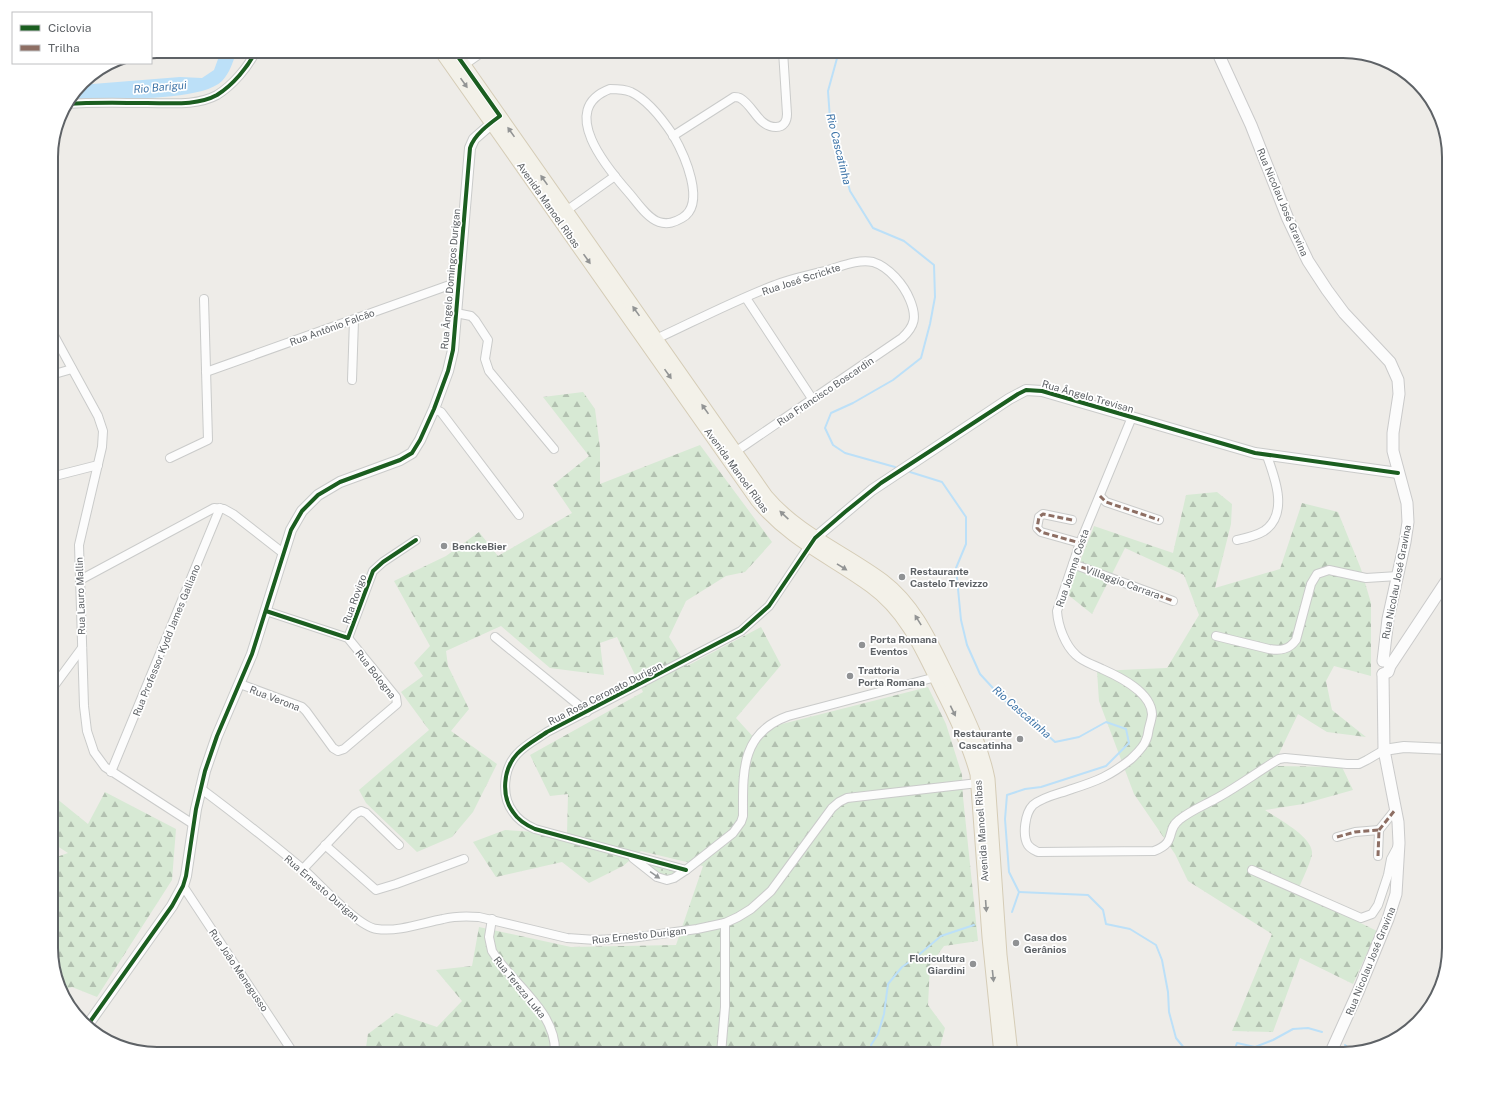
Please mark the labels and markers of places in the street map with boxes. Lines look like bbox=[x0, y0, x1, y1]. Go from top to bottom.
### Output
place label: BenckeBier bbox=[452, 540, 507, 552]
marker: BenckeBier bbox=[439, 541, 449, 551]
place label: Restaurante Castelo Trevizzo bbox=[910, 565, 988, 589]
marker: Restaurante Castelo Trevizzo bbox=[897, 572, 907, 582]
place label: Porta Romana Eventos bbox=[870, 633, 937, 657]
marker: Porta Romana Eventos bbox=[857, 640, 867, 650]
place label: Trattoria Porta Romana bbox=[858, 664, 925, 688]
marker: Trattoria Porta Romana bbox=[845, 671, 855, 681]
place label: Restaurante Cascatinha bbox=[953, 727, 1012, 751]
marker: Restaurante Cascatinha bbox=[1015, 734, 1025, 744]
place label: Casa dos Gerânios bbox=[1024, 931, 1067, 955]
marker: Casa dos Gerânios bbox=[1011, 938, 1021, 948]
place label: Floricultura Giardini bbox=[909, 952, 965, 976]
marker: Floricultura Giardini bbox=[968, 959, 978, 969]

